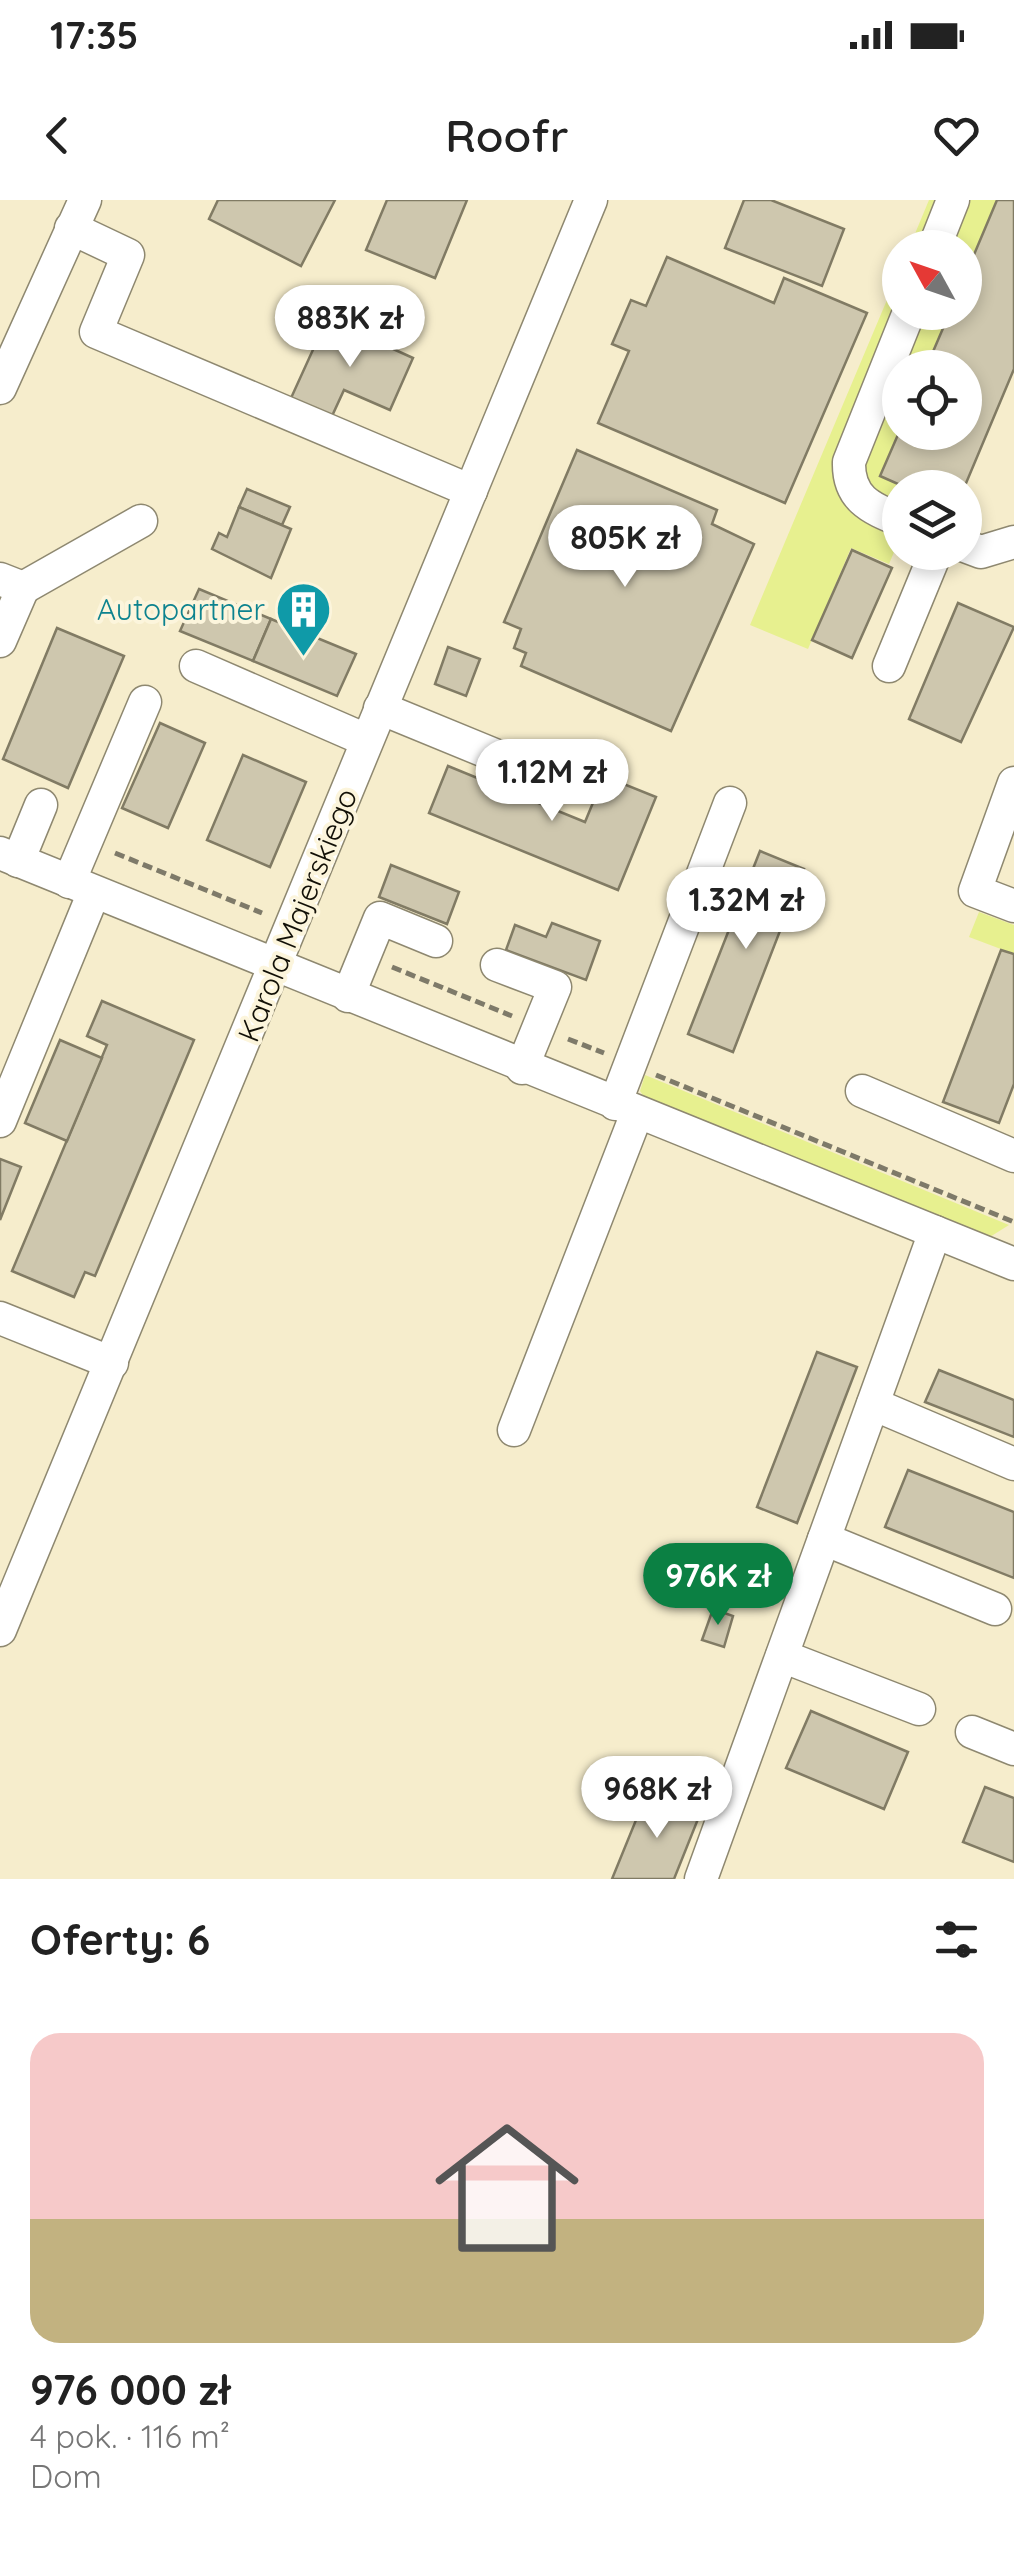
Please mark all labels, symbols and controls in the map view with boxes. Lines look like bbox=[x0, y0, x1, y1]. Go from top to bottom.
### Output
text: 17:35 bbox=[50, 11, 138, 59]
text: Roofr bbox=[445, 107, 569, 163]
icon: back bbox=[30, 108, 85, 163]
icon: heart bbox=[929, 108, 984, 163]
north arrow bbox=[882, 230, 982, 330]
map controls bbox=[882, 230, 982, 570]
pin: 883K zł bbox=[258, 285, 442, 370]
text: 883K zł bbox=[297, 297, 403, 337]
button: locate bbox=[882, 350, 982, 450]
button: layers bbox=[882, 470, 982, 570]
pin: 805K zł bbox=[533, 505, 717, 590]
text: 805K zł bbox=[570, 517, 680, 557]
building icon: Autopartner bbox=[274, 579, 334, 658]
place label: Autopartner bbox=[97, 590, 265, 628]
pin: 1.12M zł bbox=[449, 739, 655, 824]
text: 1.12M zł bbox=[498, 751, 606, 791]
street label: Karola Majerskiego bbox=[229, 783, 365, 1047]
pin: 1.32M zł bbox=[643, 867, 849, 952]
text: 1.32M zł bbox=[688, 879, 804, 919]
pin: 976K zł bbox=[626, 1543, 810, 1628]
text: 976K zł bbox=[665, 1555, 771, 1595]
pin: 968K zł bbox=[565, 1756, 749, 1841]
text: 968K zł bbox=[603, 1768, 711, 1808]
icon: filters bbox=[929, 1912, 984, 1967]
text: Oferty: 6 bbox=[30, 1913, 210, 1966]
icon: home bbox=[417, 2098, 597, 2278]
text: 976 000 zł bbox=[30, 2363, 230, 2416]
text: 4 pok. · 116 m² bbox=[30, 2416, 230, 2456]
text: Dom bbox=[30, 2456, 102, 2496]

